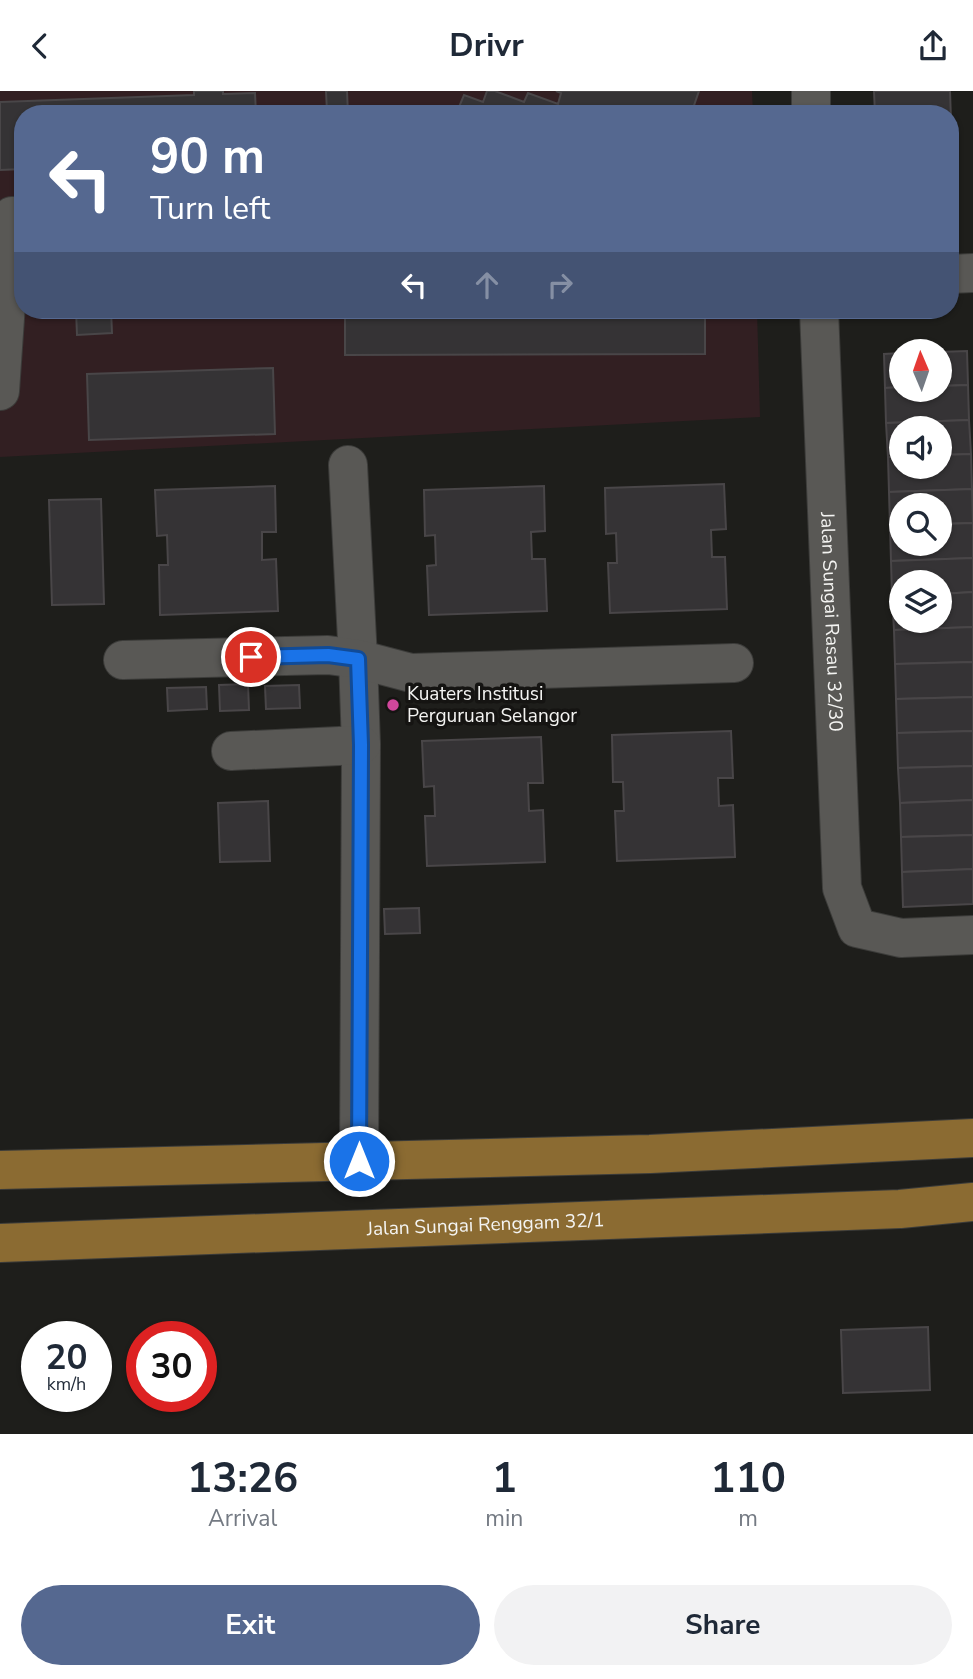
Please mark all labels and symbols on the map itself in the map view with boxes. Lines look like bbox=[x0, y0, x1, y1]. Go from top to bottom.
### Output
north arrow bbox=[889, 339, 952, 403]
street label: Jalan Sungai Rasau 32/30 bbox=[814, 510, 849, 732]
pin bbox=[221, 627, 281, 687]
place label: Kuaters Institusi Perguruan Selangor bbox=[407, 681, 577, 729]
marker: Kuaters Institusi Perguruan Selangor bbox=[385, 697, 401, 713]
position arrow bbox=[322, 1124, 396, 1198]
street label: Jalan Sungai Renggam 32/1 bbox=[365, 1207, 605, 1242]
speed limit sign: 30 bbox=[126, 1321, 217, 1412]

